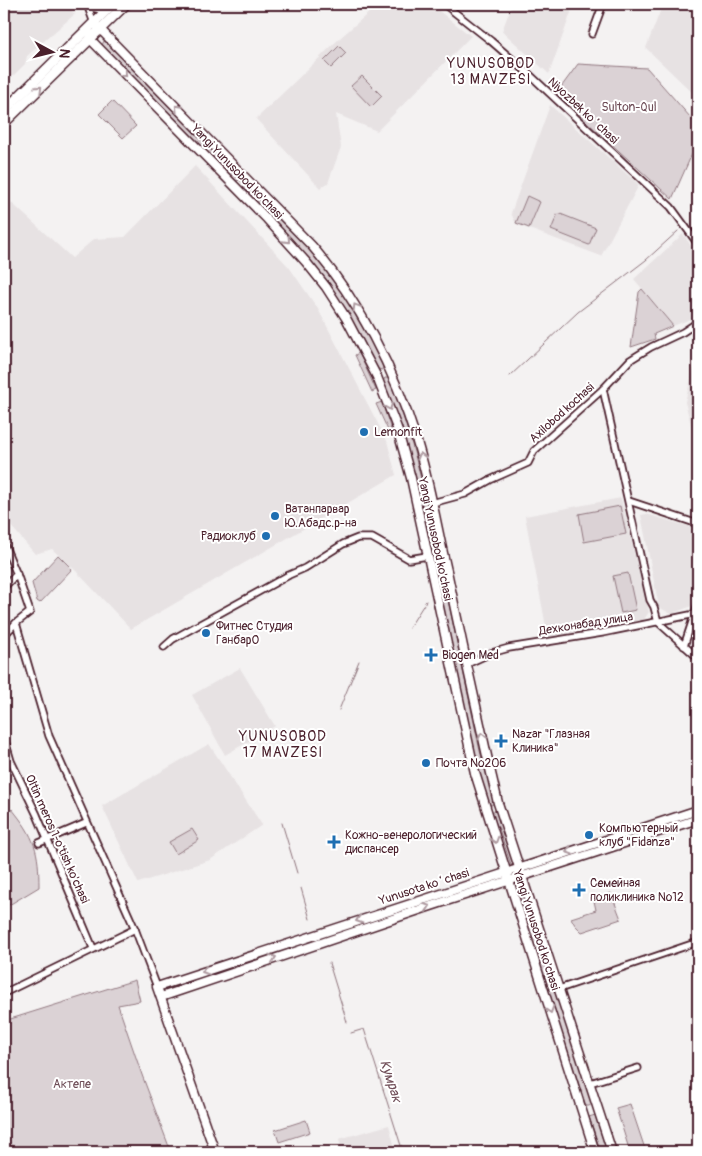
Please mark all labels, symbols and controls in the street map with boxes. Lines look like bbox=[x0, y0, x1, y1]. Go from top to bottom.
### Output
north arrow bbox=[28, 28, 78, 78]
text: N bbox=[55, 48, 73, 59]
district label: YUNUSOBOD 13 MAVZESI bbox=[446, 55, 535, 88]
one-way arrow bbox=[118, 68, 127, 77]
street label: Niyozbek koʻchasi bbox=[545, 75, 621, 147]
one-way arrow bbox=[33, 86, 42, 95]
park label: Sulton-Qul bbox=[601, 100, 657, 115]
one-way arrow bbox=[175, 105, 184, 114]
street label: Yangi Yunusobod ko'chasi bbox=[187, 121, 286, 223]
one-way arrow bbox=[281, 234, 290, 243]
one-way arrow bbox=[353, 304, 363, 313]
street label: Axilobod kochasi bbox=[526, 380, 598, 446]
one-way arrow bbox=[383, 402, 394, 411]
place label: Lemonfit bbox=[374, 425, 422, 440]
marker: Lemonfit bbox=[358, 426, 370, 438]
one-way arrow bbox=[416, 451, 427, 460]
street label: Yangi Yunusobod ko'chasi bbox=[414, 475, 455, 602]
place label: Ватанпарвар Ю.Абадс.р-на bbox=[285, 502, 357, 531]
marker: Ватанпарвар Ю.Абадс.р-на bbox=[269, 510, 281, 522]
place label: Радиоклуб bbox=[201, 529, 256, 544]
marker: Радиоклуб bbox=[260, 530, 272, 542]
street label: Дехконабад улица bbox=[537, 609, 635, 639]
place label: Фитнес Студия ГанбарО bbox=[216, 619, 293, 648]
marker: Фитнес Студия ГанбарО bbox=[200, 627, 212, 639]
marker: Biogen Med bbox=[424, 648, 438, 662]
place label: Biogen Med bbox=[442, 648, 499, 663]
place label: Nazar "Глазная Клиника" bbox=[512, 727, 590, 756]
district label: YUNUSOBOD 17 MAVZESI bbox=[238, 728, 327, 761]
one-way arrow bbox=[478, 732, 488, 741]
marker: Nazar "Глазная Клиника" bbox=[494, 734, 508, 748]
place label: Почта №206 bbox=[436, 756, 506, 771]
marker: Почта №206 bbox=[420, 757, 432, 769]
street label: Oltin meros 1-o'tish ko'chasi bbox=[22, 772, 92, 906]
place label: Компьютерный клуб "Fidanza" bbox=[599, 821, 679, 850]
place label: Кожно-венерологический диспансер bbox=[345, 828, 477, 857]
marker: Компьютерный клуб "Fidanza" bbox=[583, 829, 595, 841]
marker: Кожно-венерологический диспансер bbox=[327, 835, 341, 849]
one-way arrow bbox=[489, 836, 499, 844]
one-way arrow bbox=[565, 846, 573, 856]
street label: Yunusota koʻchasi bbox=[376, 865, 471, 909]
street label: Yangi Yunusobod ko'chasi bbox=[509, 867, 563, 992]
place label: Семейная поликлиника №12 bbox=[590, 876, 684, 905]
marker: Семейная поликлиника №12 bbox=[572, 883, 586, 897]
one-way arrow bbox=[423, 902, 431, 912]
one-way arrow bbox=[356, 914, 364, 924]
one-way arrow bbox=[268, 954, 277, 964]
one-way arrow bbox=[201, 966, 210, 976]
one-way arrow bbox=[544, 1006, 554, 1014]
water label: Кумрак bbox=[376, 1058, 406, 1106]
park label: Актепе bbox=[53, 1077, 91, 1092]

